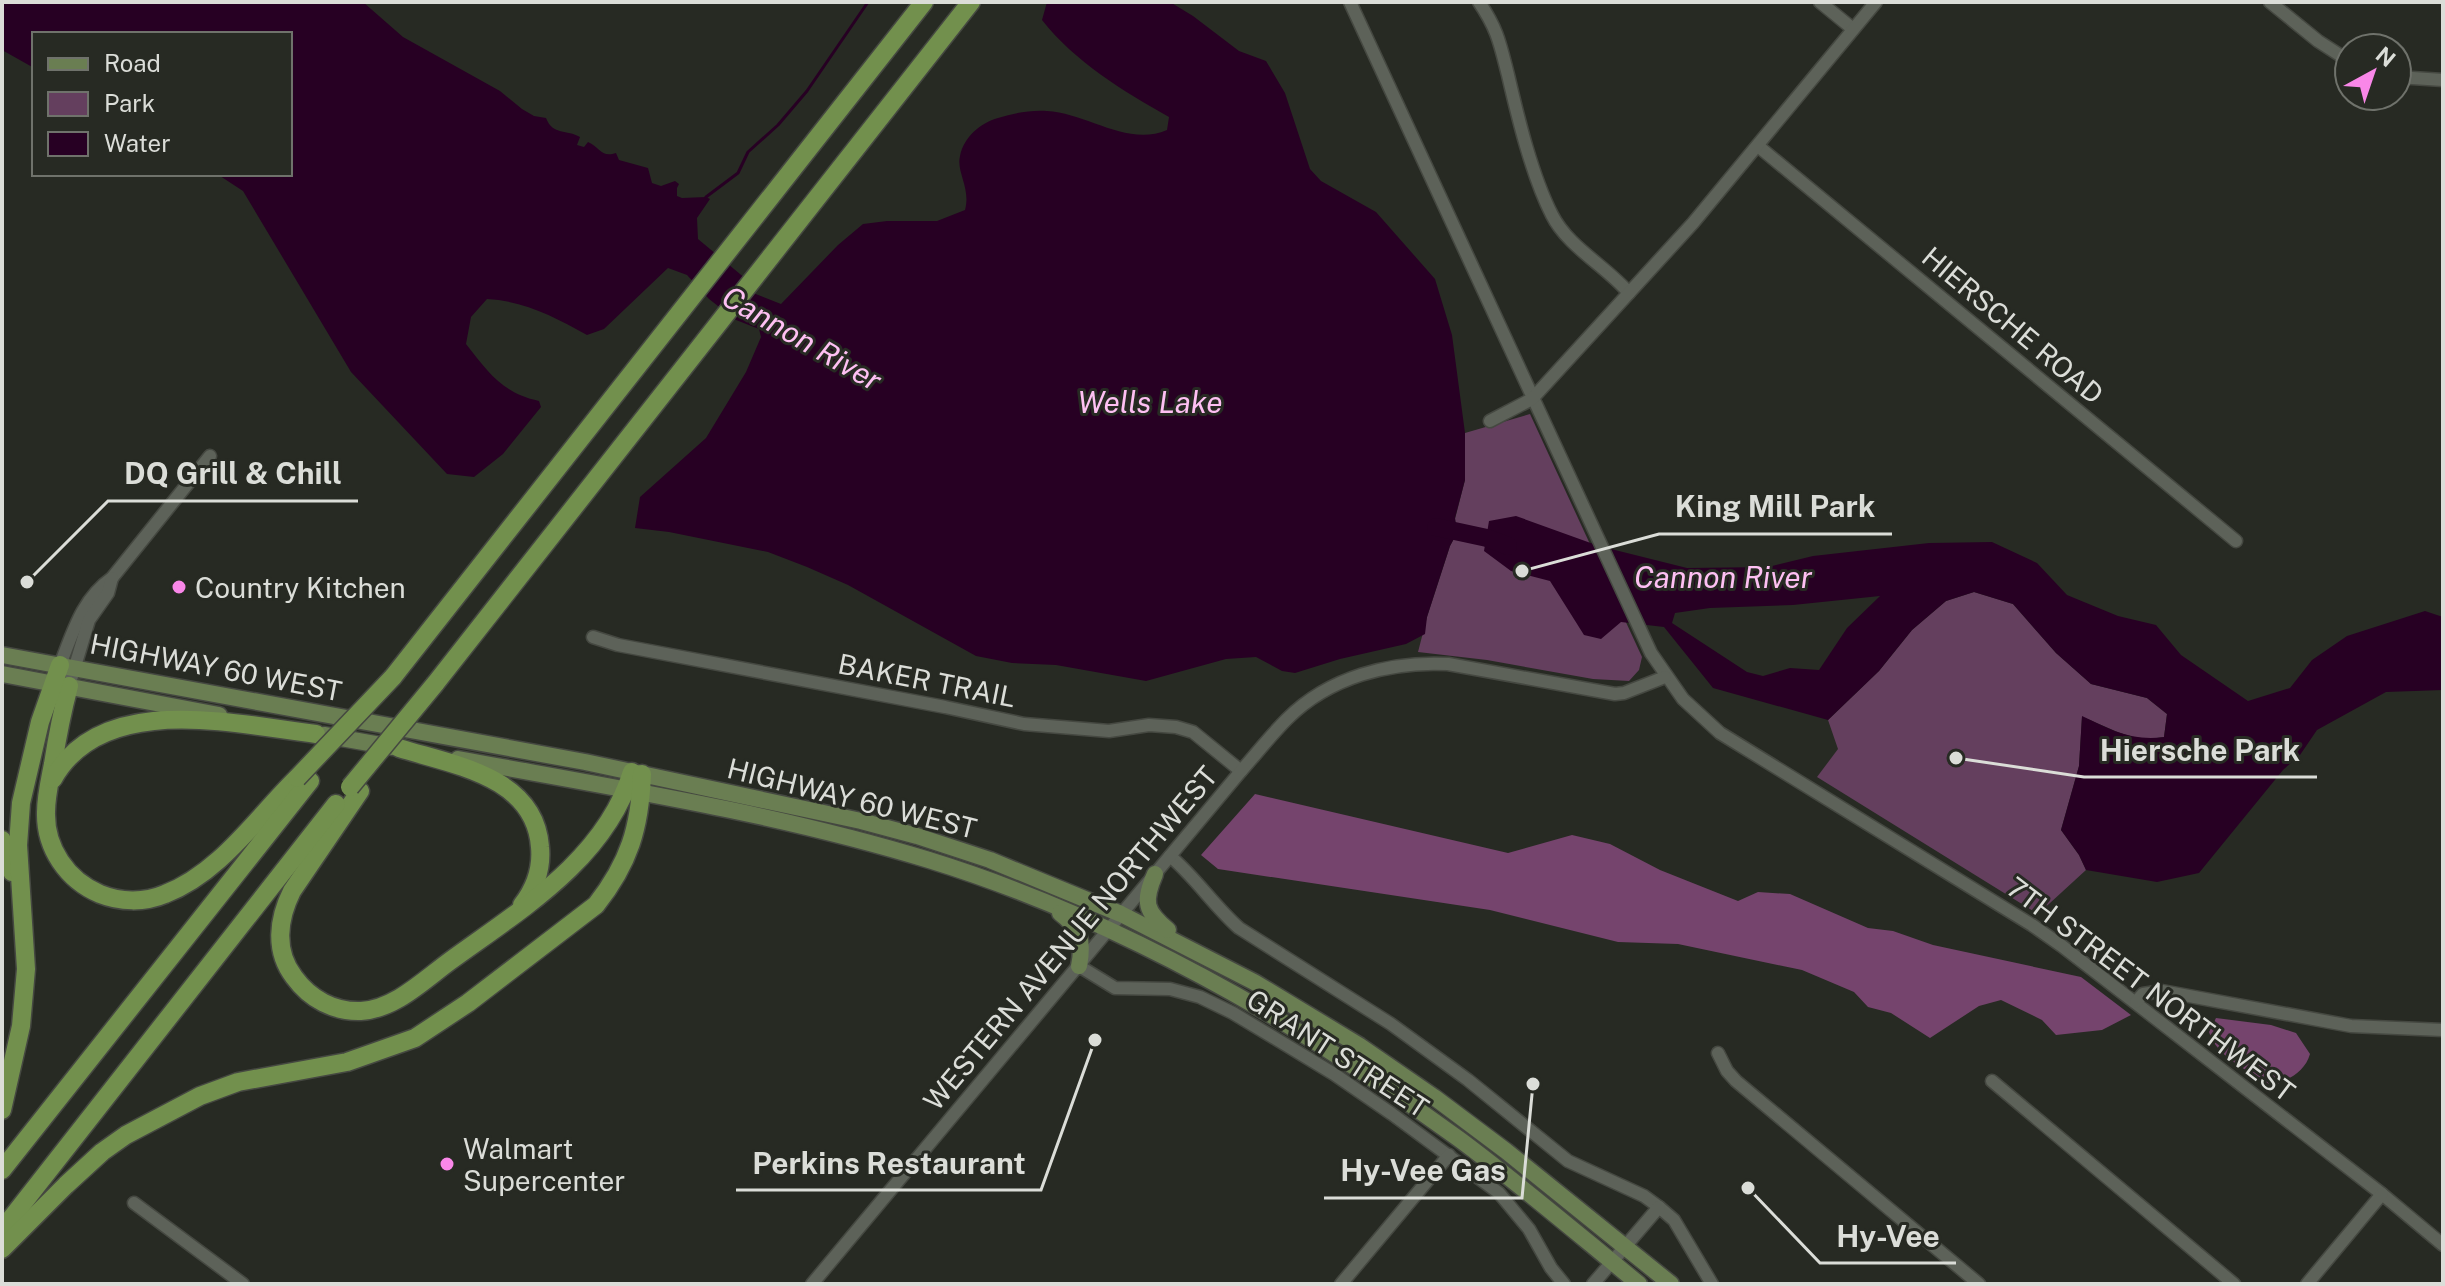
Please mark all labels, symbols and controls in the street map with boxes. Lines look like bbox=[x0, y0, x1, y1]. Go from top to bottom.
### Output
legend bbox=[32, 32, 292, 176]
north arrow bbox=[2333, 32, 2413, 112]
text: N bbox=[2371, 41, 2401, 72]
text: Road bbox=[104, 49, 161, 77]
text: Park bbox=[104, 89, 155, 117]
text: Water bbox=[104, 129, 171, 157]
street label: HIERSCHE ROAD bbox=[1916, 240, 2110, 410]
water label: Cannon River bbox=[716, 278, 889, 398]
water label: Wells Lake bbox=[1078, 384, 1222, 420]
callout: DQ Grill & Chill bbox=[108, 447, 358, 501]
text: DQ Grill & Chill bbox=[124, 455, 342, 491]
callout: King Mill Park bbox=[1659, 480, 1892, 534]
text: King Mill Park bbox=[1675, 488, 1875, 524]
water label: Cannon River bbox=[1634, 559, 1813, 595]
place label: Country Kitchen bbox=[195, 571, 406, 604]
marker: Country Kitchen bbox=[170, 578, 188, 596]
street label: HIGHWAY 60 WEST bbox=[87, 626, 345, 708]
street label: BAKER TRAIL bbox=[835, 647, 1019, 713]
callout: Hiersche Park bbox=[2084, 723, 2317, 777]
text: Hiersche Park bbox=[2100, 732, 2300, 768]
street label: HIGHWAY 60 WEST bbox=[724, 751, 980, 845]
street label: WESTERN AVENUE NORTHWEST bbox=[916, 759, 1224, 1117]
street label: 7TH STREET NORTHWEST bbox=[2001, 870, 2301, 1108]
street label: GRANT STREET bbox=[1241, 982, 1435, 1124]
place label: Walmart Supercenter bbox=[463, 1132, 625, 1197]
callout: Perkins Restaurant bbox=[736, 1136, 1041, 1190]
callout: Hy-Vee Gas bbox=[1324, 1144, 1522, 1198]
text: Perkins Restaurant bbox=[752, 1145, 1026, 1181]
text: Hy-Vee Gas bbox=[1340, 1152, 1506, 1188]
marker: Walmart Supercenter bbox=[438, 1155, 456, 1173]
callout: Hy-Vee bbox=[1820, 1209, 1956, 1263]
text: Hy-Vee bbox=[1836, 1218, 1940, 1254]

